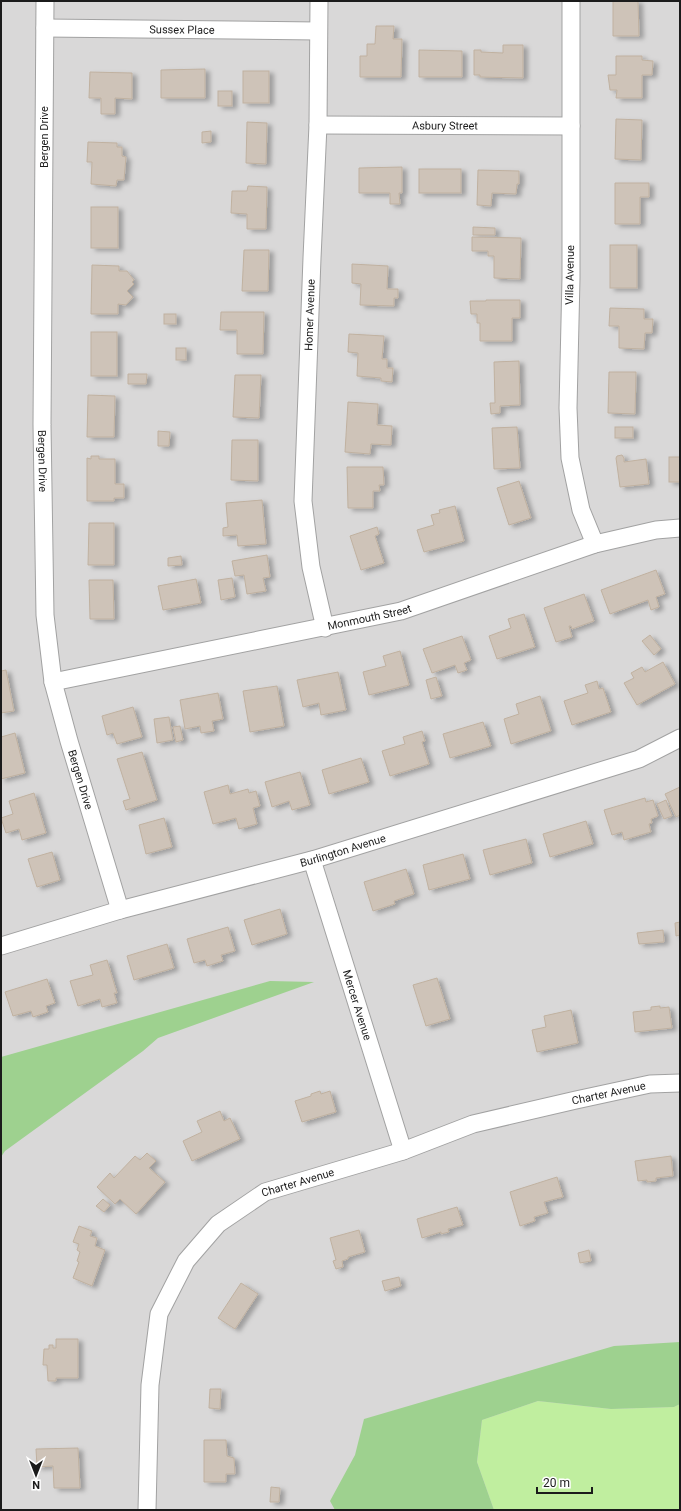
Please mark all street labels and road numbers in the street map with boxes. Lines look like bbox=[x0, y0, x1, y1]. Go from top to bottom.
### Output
street label: Sussex Place bbox=[149, 23, 215, 36]
street label: Bergen Drive bbox=[38, 106, 51, 168]
street label: Asbury Street bbox=[412, 119, 478, 132]
street label: Villa Avenue bbox=[563, 245, 577, 305]
street label: Homer Avenue bbox=[302, 279, 318, 351]
street label: Bergen Drive bbox=[36, 430, 50, 492]
street label: Monmouth Street bbox=[326, 601, 413, 632]
street label: Bergen Drive bbox=[65, 748, 96, 811]
street label: Burlington Avenue bbox=[299, 831, 387, 869]
street label: Mercer Avenue bbox=[340, 968, 375, 1042]
street label: Charter Avenue bbox=[570, 1079, 647, 1107]
street label: Charter Avenue bbox=[260, 1165, 336, 1199]

